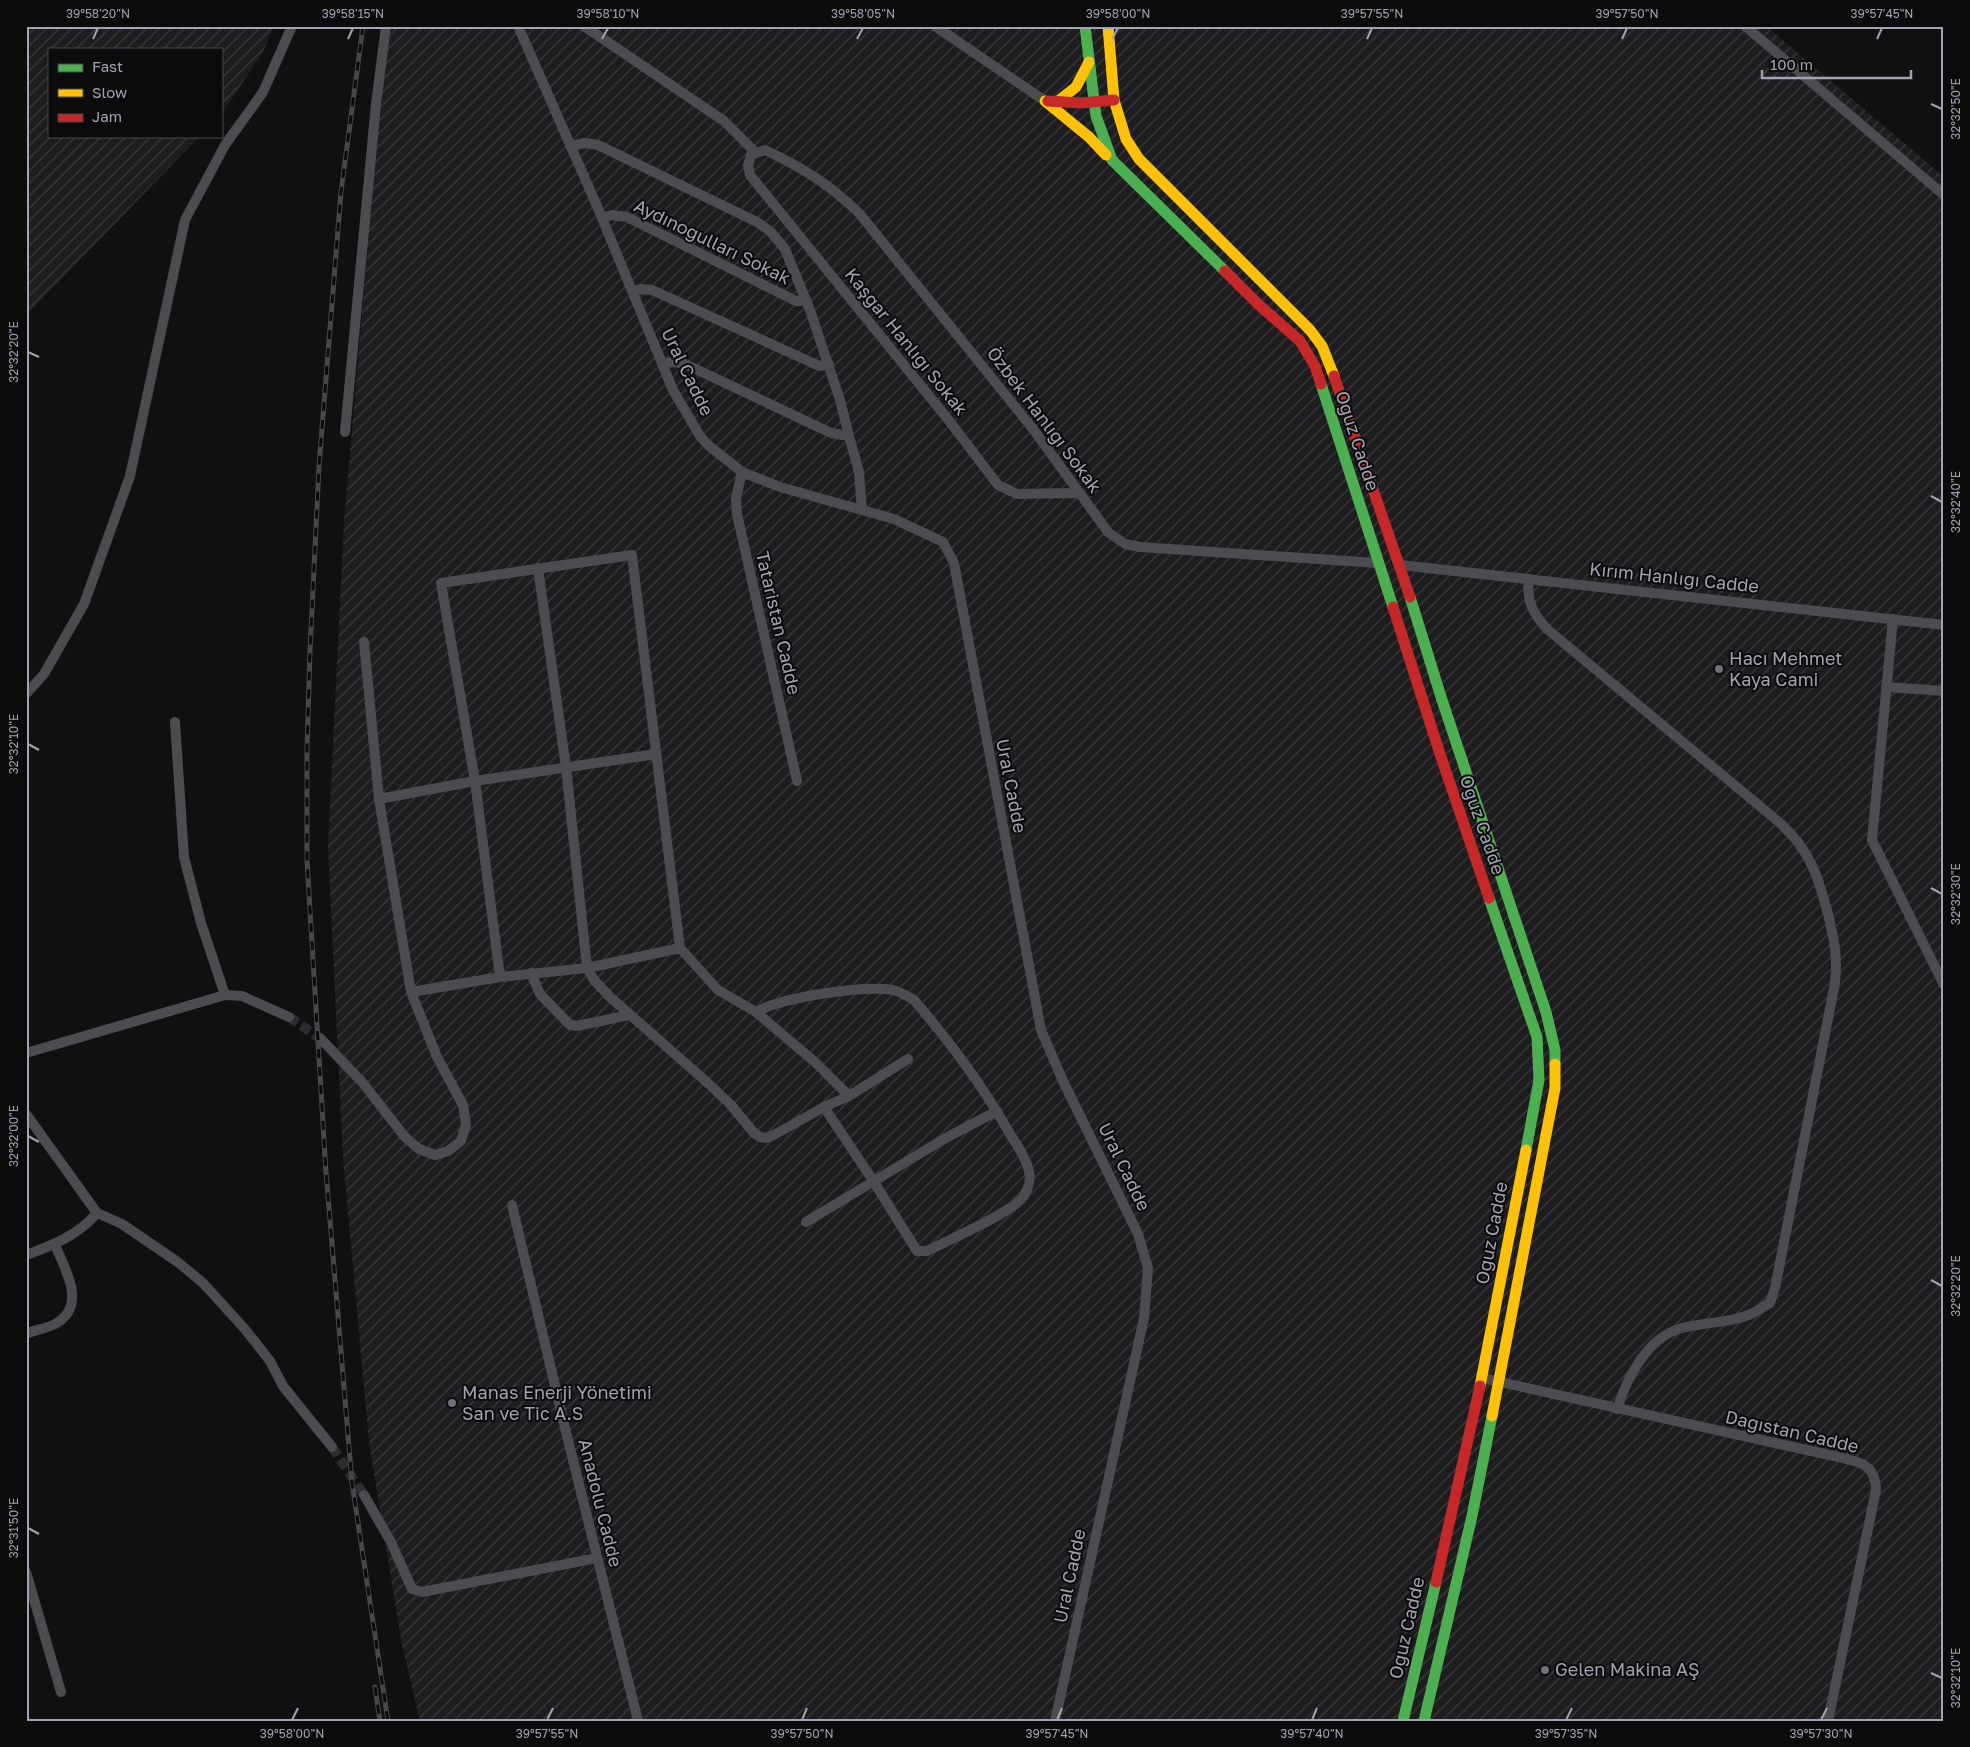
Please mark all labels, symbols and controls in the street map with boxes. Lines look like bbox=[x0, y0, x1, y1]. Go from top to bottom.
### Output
text: 39°58'20"N bbox=[66, 6, 130, 21]
text: 39°58'15"N bbox=[322, 6, 384, 21]
text: 39°58'10"N bbox=[577, 6, 639, 21]
text: 39°58'05"N bbox=[831, 6, 895, 21]
text: 39°58'00"N bbox=[1086, 6, 1150, 21]
text: 39°57'55"N bbox=[1341, 6, 1403, 21]
text: 39°57'50"N bbox=[1595, 6, 1659, 21]
text: 39°57'45"N bbox=[1850, 6, 1914, 21]
legend bbox=[48, 48, 222, 138]
scale bar bbox=[1762, 48, 1911, 80]
text: 100 m bbox=[1770, 55, 1813, 73]
text: Fast bbox=[92, 57, 123, 75]
text: 32°32'50"E bbox=[1948, 78, 1963, 140]
text: Slow bbox=[92, 83, 127, 101]
text: Jam bbox=[92, 107, 122, 125]
street label: Aydınoğulları Sokak bbox=[631, 194, 794, 288]
street label: Kaşgar Hanlığı Sokak bbox=[841, 263, 973, 420]
text: 32°32'20"E bbox=[6, 321, 21, 383]
street label: Ural Cadde bbox=[657, 324, 719, 419]
street label: Özbek Hanlığı Sokak bbox=[983, 342, 1107, 497]
street label: Oğuz Cadde bbox=[1331, 388, 1384, 494]
text: 32°32'40"E bbox=[1948, 471, 1963, 533]
street label: Tataristan Cadde bbox=[752, 549, 806, 696]
street label: Kırım Hanlığı Cadde bbox=[1588, 557, 1760, 597]
place label: Hacı Mehmet Kaya Cami bbox=[1729, 647, 1843, 690]
marker: Hacı Mehmet Kaya Cami bbox=[1713, 663, 1725, 675]
text: 32°32'10"E bbox=[6, 714, 21, 774]
street label: Ural Cadde bbox=[992, 737, 1032, 835]
street label: Oğuz Cadde bbox=[1456, 772, 1510, 877]
text: 32°32'30"E bbox=[1948, 863, 1963, 925]
text: 32°32'00"E bbox=[6, 1105, 21, 1167]
street label: Ural Cadde bbox=[1094, 1119, 1156, 1214]
street label: Oğuz Cadde bbox=[1470, 1180, 1512, 1286]
text: 32°32'20"E bbox=[1948, 1255, 1963, 1317]
place label: Manas Enerji Yönetimi San ve Tic A.S bbox=[462, 1381, 652, 1424]
marker: Manas Enerji Yönetimi San ve Tic A.S bbox=[446, 1397, 458, 1409]
street label: Dağıstan Cadde bbox=[1723, 1405, 1861, 1457]
street label: Anadolu Cadde bbox=[574, 1436, 628, 1569]
text: 32°31'50"E bbox=[6, 1498, 21, 1558]
street label: Ural Cadde bbox=[1048, 1527, 1090, 1625]
street label: Oğuz Cadde bbox=[1384, 1575, 1428, 1681]
text: 32°32'10"E bbox=[1948, 1648, 1963, 1708]
place label: Gelen Makina AŞ bbox=[1555, 1658, 1700, 1680]
marker: Gelen Makina AŞ bbox=[1539, 1664, 1551, 1676]
text: 39°58'00"N bbox=[260, 1726, 324, 1741]
text: 39°57'55"N bbox=[516, 1726, 578, 1741]
text: 39°57'50"N bbox=[770, 1726, 834, 1741]
text: 39°57'45"N bbox=[1025, 1726, 1089, 1741]
text: 39°57'40"N bbox=[1280, 1726, 1344, 1741]
text: 39°57'35"N bbox=[1535, 1726, 1597, 1741]
text: 39°57'30"N bbox=[1789, 1726, 1853, 1741]

